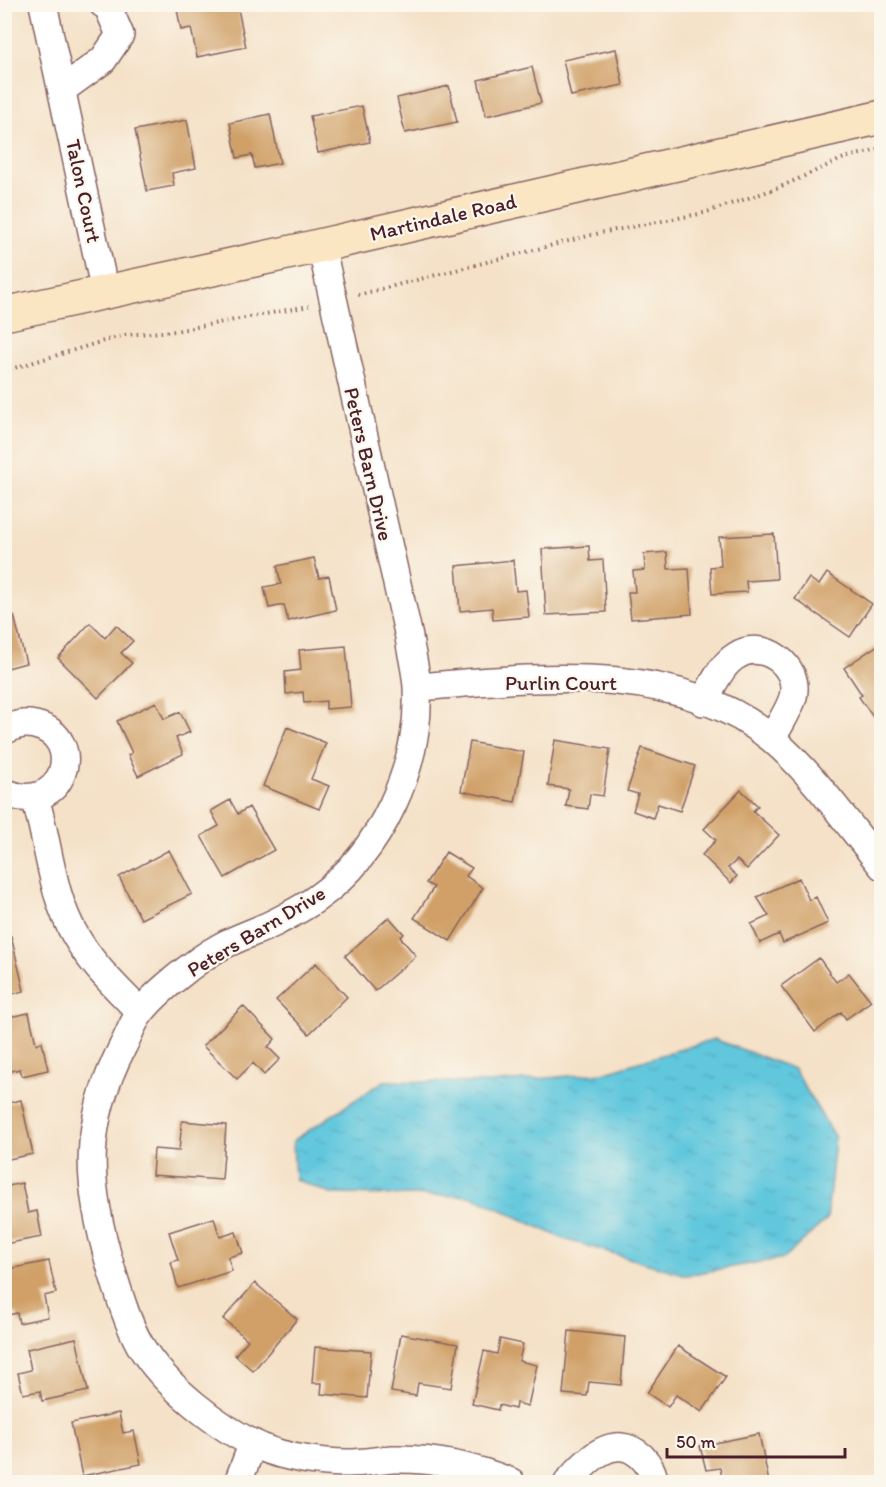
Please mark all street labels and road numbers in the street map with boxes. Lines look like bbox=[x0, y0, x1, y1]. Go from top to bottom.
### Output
street label: Talon Court bbox=[61, 137, 107, 245]
street label: Martindale Road bbox=[367, 188, 519, 246]
street label: Peters Barn Drive bbox=[339, 385, 399, 543]
street label: Purlin Court bbox=[505, 670, 617, 695]
street label: Peters Barn Drive bbox=[182, 880, 330, 982]

